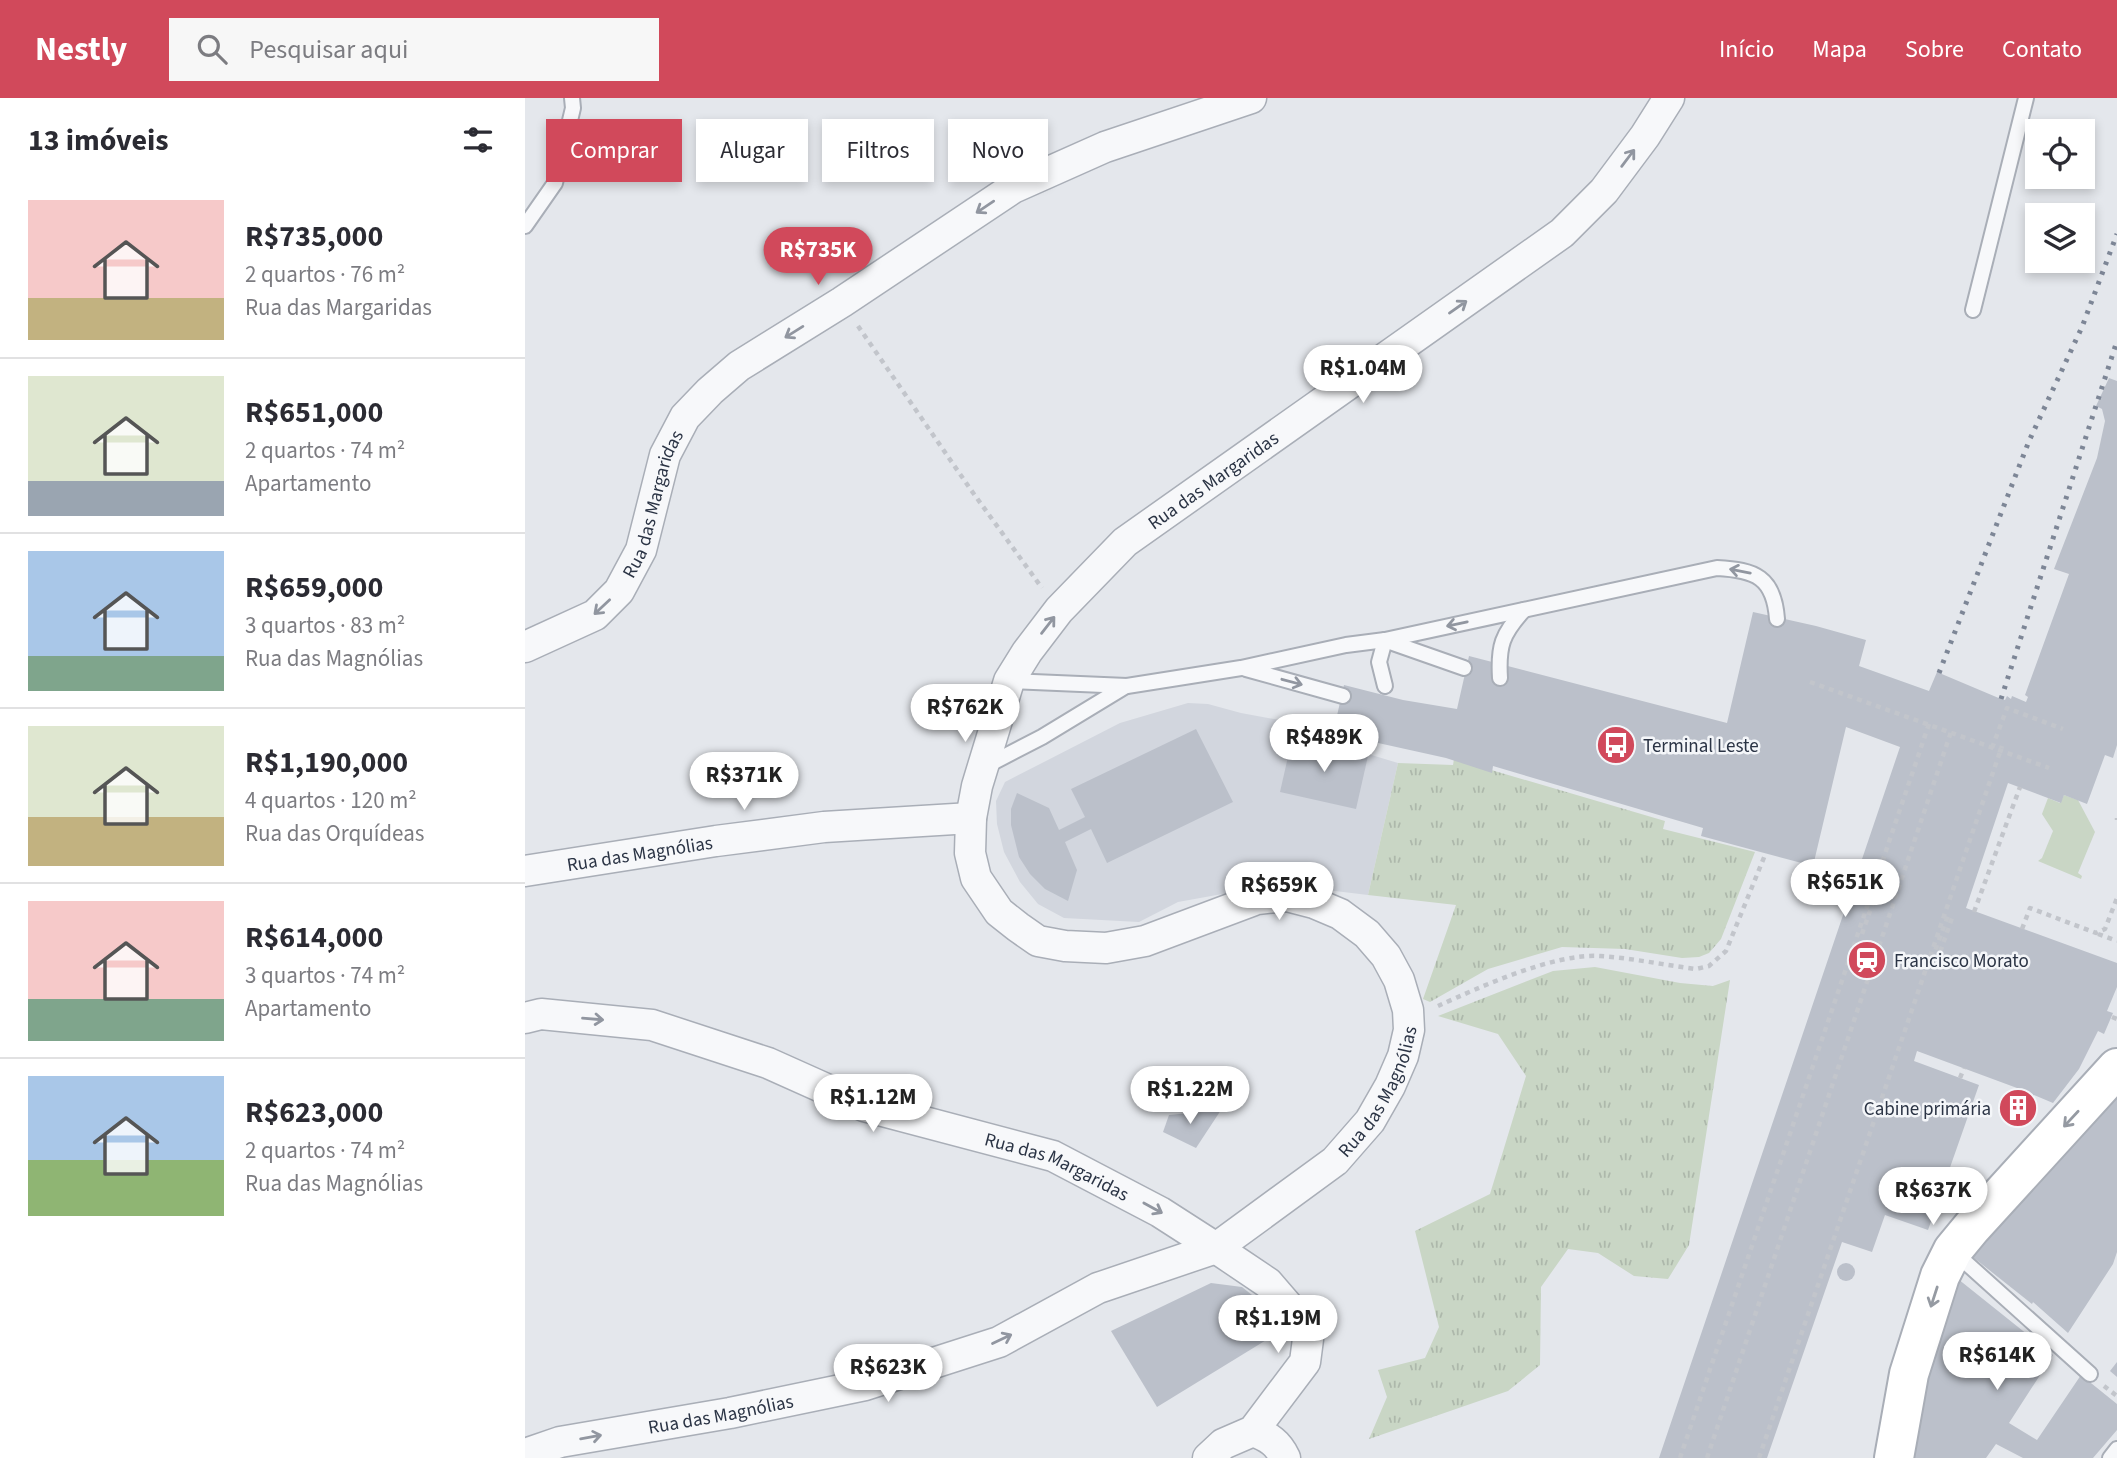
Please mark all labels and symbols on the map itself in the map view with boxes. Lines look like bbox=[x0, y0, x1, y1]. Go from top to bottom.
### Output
one-way arrow bbox=[1621, 149, 1636, 168]
one-way arrow bbox=[975, 200, 995, 214]
pin: R$735K bbox=[761, 228, 875, 287]
one-way arrow bbox=[1448, 299, 1467, 314]
one-way arrow bbox=[785, 325, 805, 339]
pin: R$1.04M bbox=[1298, 345, 1428, 405]
street label: Rua das Margaridas bbox=[1143, 425, 1285, 537]
street label: Rua das Margaridas bbox=[616, 426, 691, 583]
one-way arrow bbox=[1729, 564, 1752, 577]
one-way arrow bbox=[593, 599, 611, 615]
one-way arrow bbox=[1040, 616, 1055, 635]
one-way arrow bbox=[1446, 618, 1469, 632]
one-way arrow bbox=[1280, 676, 1303, 689]
pin: R$762K bbox=[908, 684, 1022, 744]
pin: R$489K bbox=[1267, 714, 1381, 774]
bus stop icon: Terminal Leste bbox=[1595, 724, 1637, 766]
place label: Terminal Leste bbox=[1643, 733, 1759, 760]
pin: R$371K bbox=[687, 752, 801, 812]
street label: Rua das Magnólias bbox=[565, 830, 715, 879]
pin: R$651K bbox=[1788, 860, 1902, 919]
pin: R$659K bbox=[1222, 862, 1336, 922]
station icon: Francisco Morato bbox=[1846, 939, 1888, 981]
place label: Francisco Morato bbox=[1894, 948, 2029, 975]
one-way arrow bbox=[581, 1013, 603, 1026]
street label: Rua das Magnólias bbox=[1332, 1023, 1425, 1164]
pin: R$1.22M bbox=[1125, 1066, 1255, 1126]
pin: R$1.12M bbox=[808, 1074, 938, 1134]
building icon: Cabine primária bbox=[1997, 1087, 2039, 1129]
place label: Cabine primária bbox=[1864, 1096, 1991, 1123]
one-way arrow bbox=[2063, 1110, 2079, 1128]
street label: Rua das Margaridas bbox=[981, 1126, 1133, 1208]
pin: R$637K bbox=[1876, 1168, 1990, 1227]
one-way arrow bbox=[1142, 1202, 1162, 1216]
one-way arrow bbox=[1926, 1286, 1939, 1308]
pin: R$1.19M bbox=[1213, 1296, 1343, 1355]
one-way arrow bbox=[991, 1332, 1012, 1345]
pin: R$614K bbox=[1940, 1332, 2054, 1392]
pin: R$623K bbox=[831, 1344, 945, 1404]
street label: Rua das Magnólias bbox=[646, 1388, 796, 1442]
one-way arrow bbox=[579, 1430, 602, 1443]

